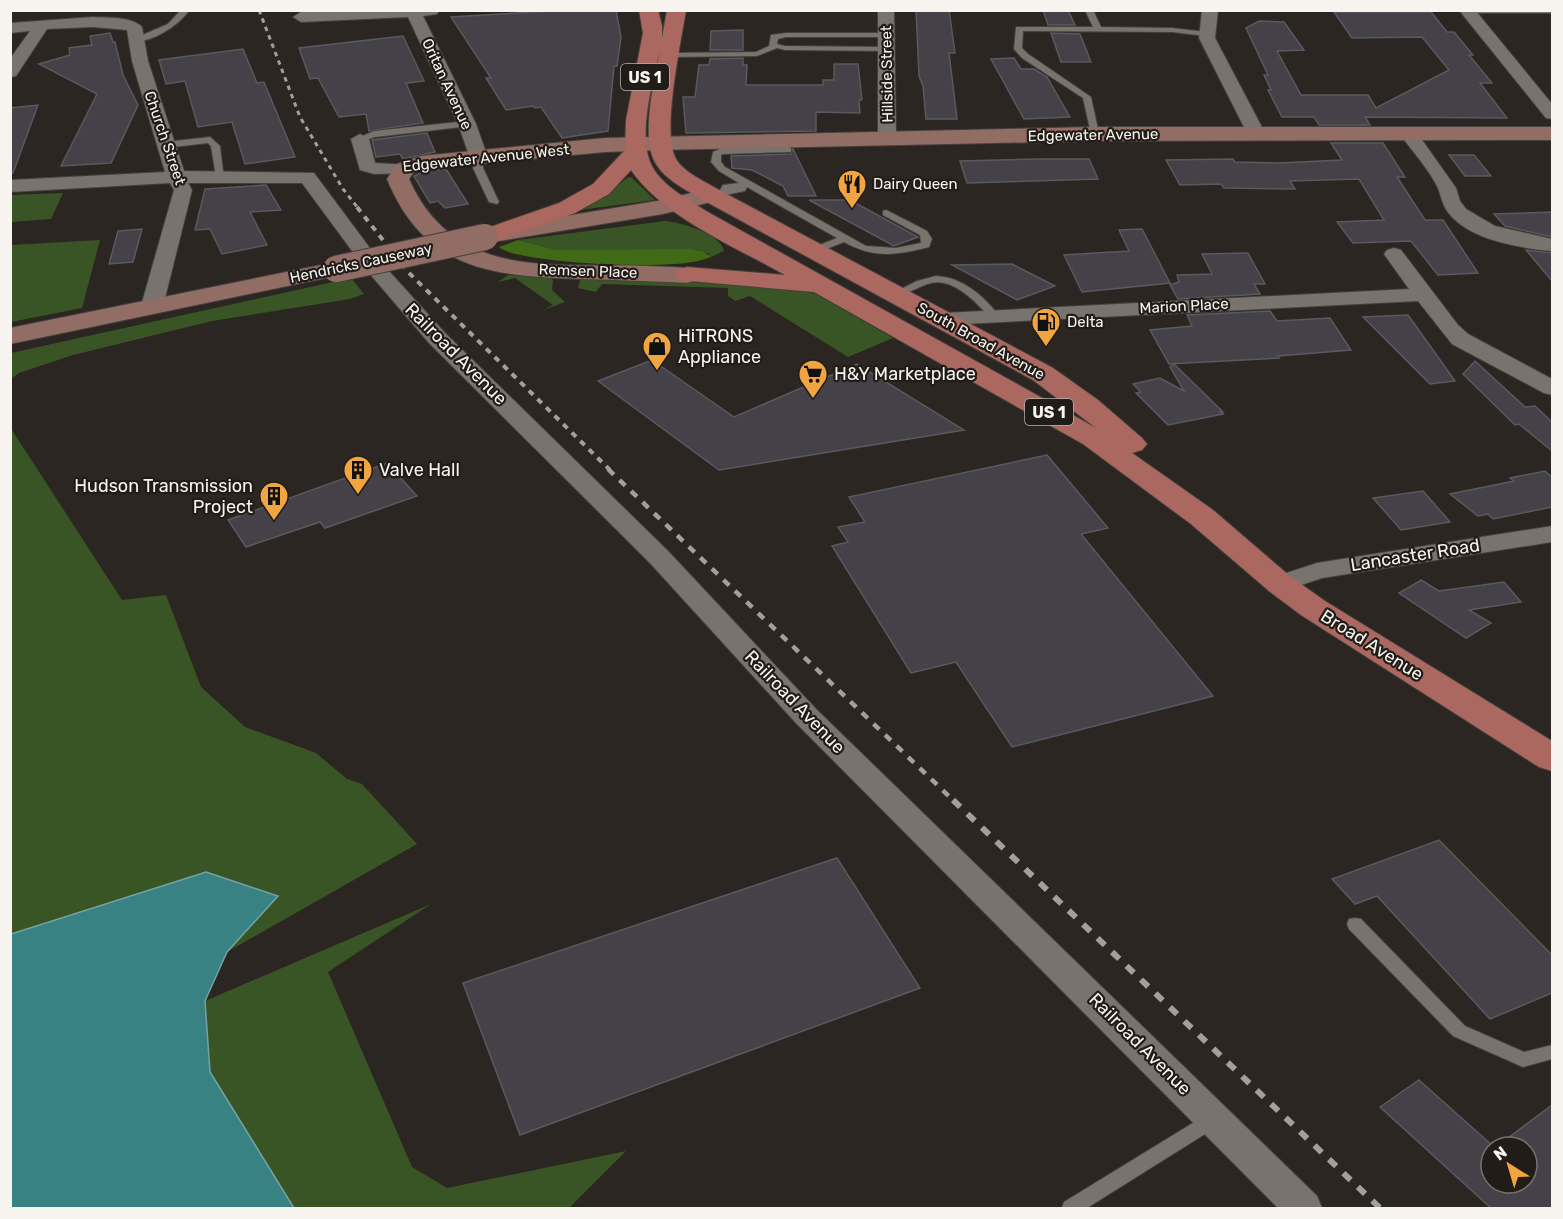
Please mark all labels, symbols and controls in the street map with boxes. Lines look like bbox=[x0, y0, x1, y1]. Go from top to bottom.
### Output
street label: Hillside Street bbox=[877, 25, 897, 123]
street label: Oritan Avenue bbox=[418, 36, 476, 132]
road number: US 1 bbox=[621, 64, 669, 90]
street label: Church Street bbox=[141, 89, 190, 187]
street label: Edgewater Avenue bbox=[1028, 125, 1158, 145]
street label: Edgewater Avenue West bbox=[402, 140, 570, 176]
restaurant icon: Dairy Queen bbox=[836, 168, 868, 210]
place label: Dairy Queen bbox=[873, 175, 958, 193]
street label: Hendricks Causeway bbox=[288, 239, 434, 287]
street label: Remsen Place bbox=[538, 260, 638, 282]
street label: Marion Place bbox=[1139, 295, 1229, 317]
street label: Railroad Avenue bbox=[400, 298, 512, 410]
street label: South Broad Avenue bbox=[914, 298, 1048, 384]
fuel station icon: Delta bbox=[1030, 306, 1062, 348]
place label: Delta bbox=[1067, 313, 1104, 331]
place label: HiTRONS Appliance bbox=[678, 325, 761, 368]
shop icon: HiTRONS Appliance bbox=[641, 330, 673, 372]
supermarket icon: H&Y Marketplace bbox=[797, 358, 829, 400]
place label: H&Y Marketplace bbox=[834, 363, 976, 385]
road number: US 1 bbox=[1025, 399, 1073, 425]
building icon: Valve Hall bbox=[342, 454, 374, 496]
place label: Valve Hall bbox=[379, 459, 460, 481]
place label: Hudson Transmission Project bbox=[74, 475, 253, 518]
building icon: Hudson Transmission Project bbox=[258, 480, 290, 522]
street label: Lancaster Road bbox=[1349, 534, 1481, 576]
street label: Broad Avenue bbox=[1317, 605, 1427, 685]
street label: Railroad Avenue bbox=[740, 646, 850, 758]
street label: Railroad Avenue bbox=[1084, 988, 1196, 1100]
north arrow bbox=[1479, 1135, 1539, 1195]
text: N bbox=[1490, 1142, 1511, 1164]

